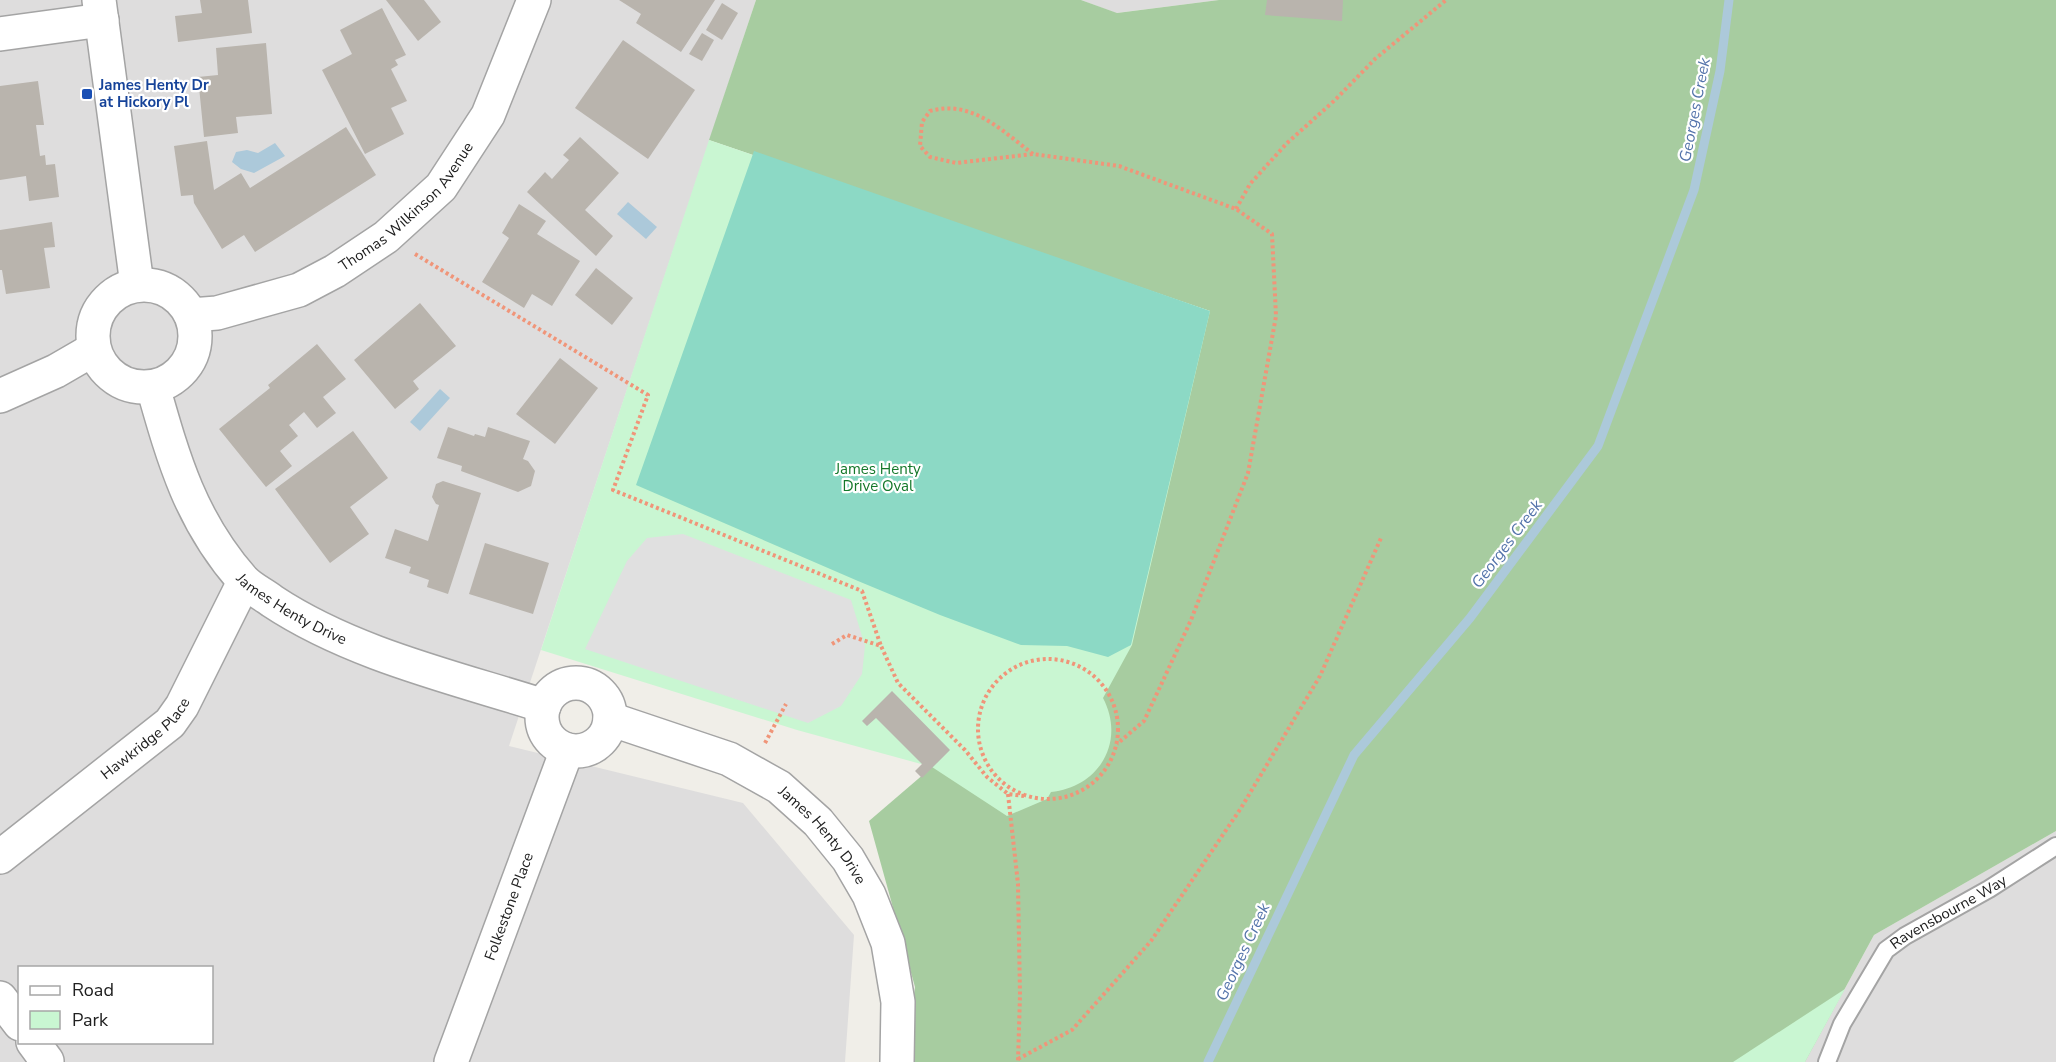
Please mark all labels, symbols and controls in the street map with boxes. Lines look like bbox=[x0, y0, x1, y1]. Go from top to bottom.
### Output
water label: Georges Creek bbox=[1674, 55, 1716, 164]
place label: James Henty Dr at Hickory Pl bbox=[98, 75, 209, 112]
marker: James Henty Dr at Hickory Pl bbox=[80, 87, 94, 101]
street label: Thomas Wilkinson Avenue bbox=[335, 138, 478, 276]
park label: James Henty Drive Oval bbox=[834, 459, 921, 496]
water label: Georges Creek bbox=[1466, 494, 1548, 593]
street label: James Henty Drive bbox=[231, 568, 350, 649]
street label: Hawkridge Place bbox=[97, 694, 194, 784]
street label: James Henty Drive bbox=[773, 781, 871, 888]
street label: Folkestone Place bbox=[480, 850, 538, 963]
street label: Ravensbourne Way bbox=[1886, 870, 2011, 954]
water label: Georges Creek bbox=[1211, 899, 1276, 1005]
legend bbox=[18, 966, 213, 1044]
text: Road bbox=[72, 978, 114, 1002]
text: Park bbox=[72, 1008, 109, 1032]

